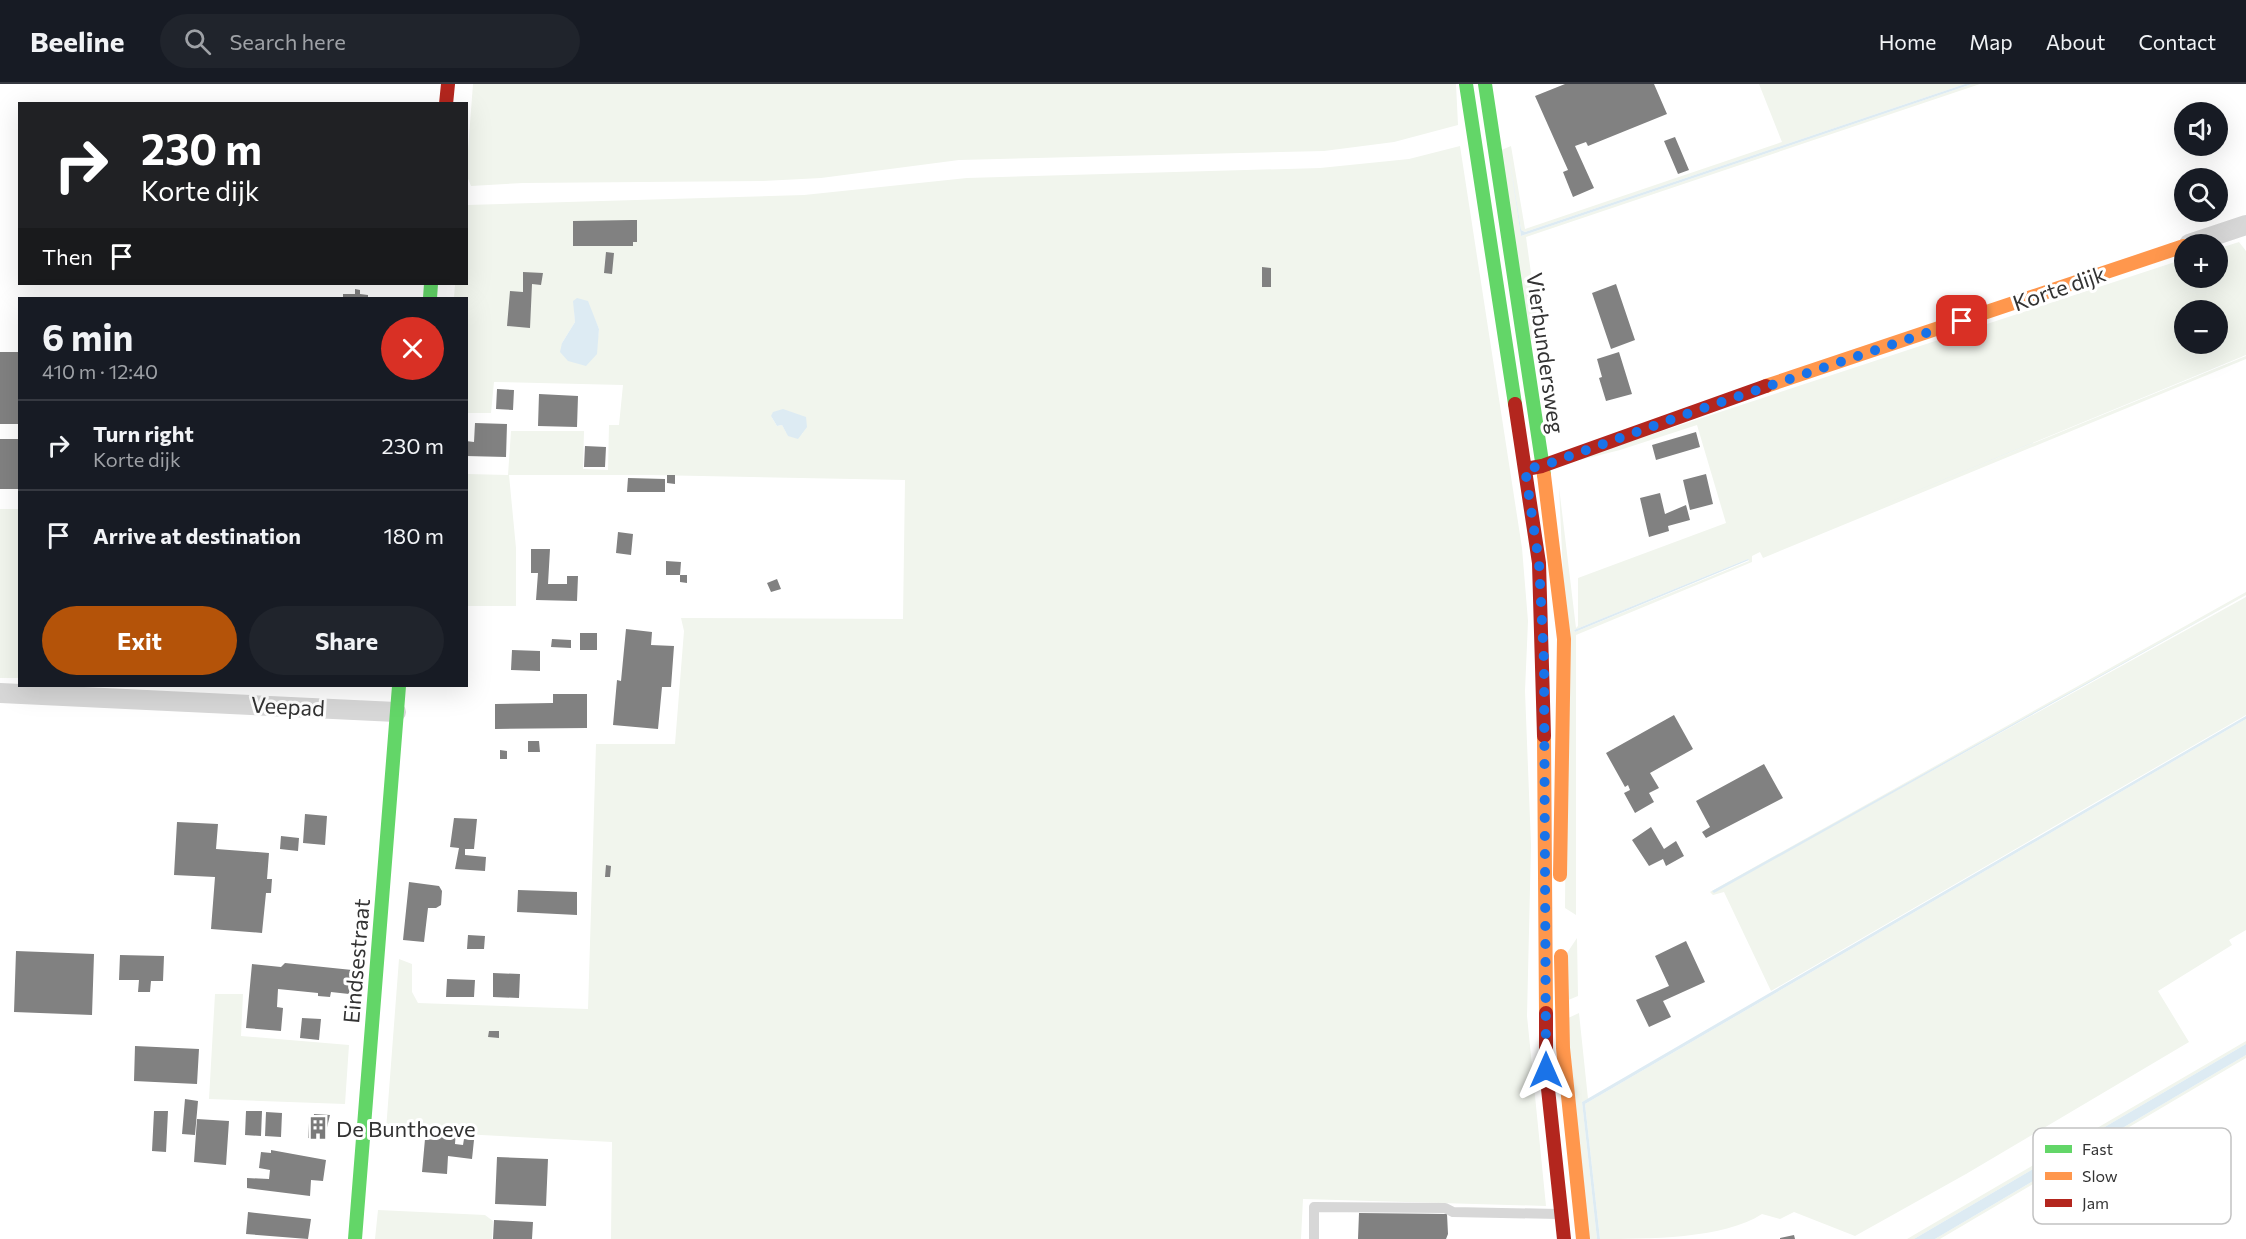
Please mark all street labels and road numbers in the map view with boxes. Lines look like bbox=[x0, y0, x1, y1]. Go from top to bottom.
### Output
street label: Korte dijk bbox=[2009, 260, 2109, 316]
street label: Vierbundersweg bbox=[1521, 271, 1571, 435]
street label: Veepad bbox=[250, 691, 326, 721]
street label: Eindsestraat bbox=[337, 897, 375, 1025]

